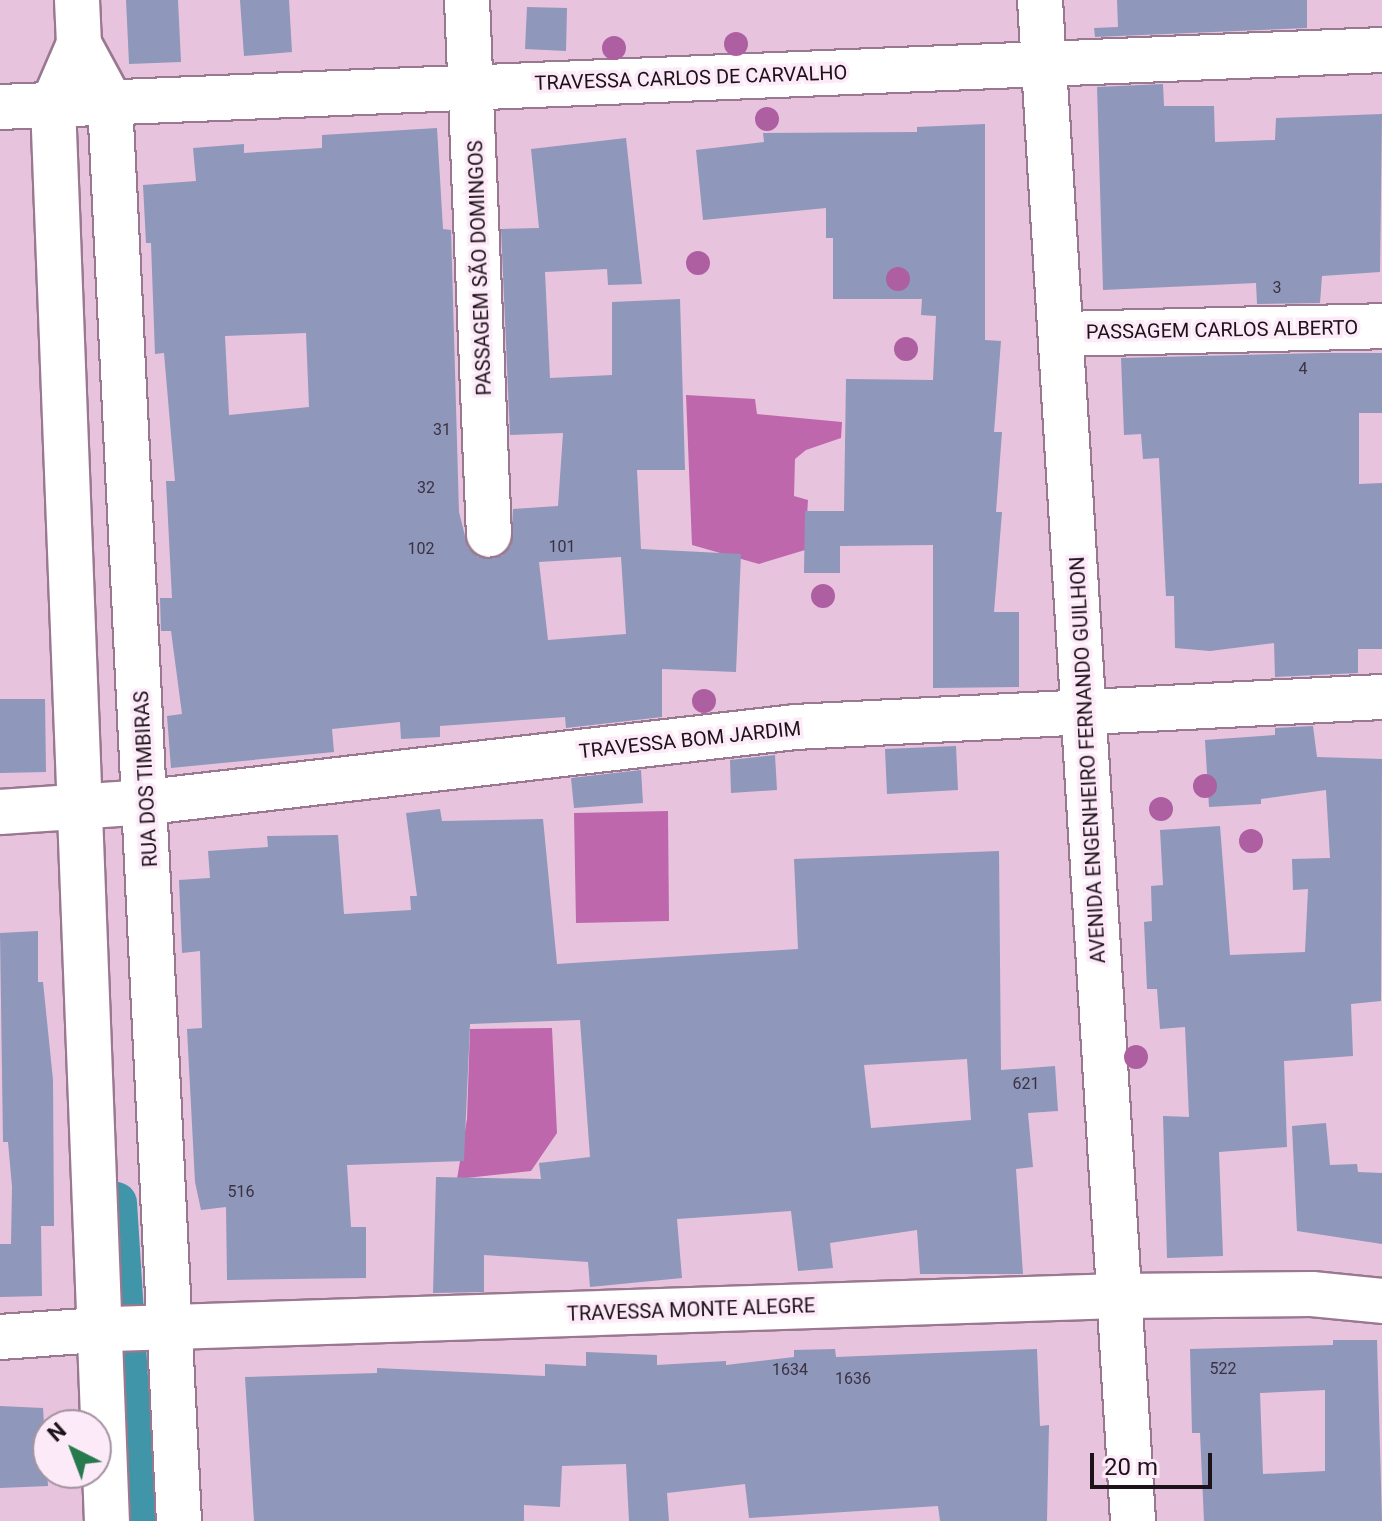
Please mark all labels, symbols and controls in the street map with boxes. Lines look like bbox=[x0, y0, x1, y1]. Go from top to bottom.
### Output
street label: TRAVESSA CARLOS DE CARVALHO bbox=[534, 61, 848, 95]
street label: PASSAGEM SÃO DOMINGOS bbox=[464, 140, 496, 396]
house number: 3 bbox=[1273, 278, 1281, 298]
street label: PASSAGEM CARLOS ALBERTO bbox=[1086, 316, 1358, 344]
house number: 4 bbox=[1299, 359, 1307, 379]
house number: 31 bbox=[433, 420, 451, 440]
house number: 32 bbox=[417, 478, 435, 498]
house number: 101 bbox=[549, 537, 575, 557]
house number: 102 bbox=[408, 539, 434, 559]
street label: AVENIDA ENGENHEIRO FERNANDO GUILHON bbox=[1065, 556, 1111, 964]
street label: RUA DOS TIMBIRAS bbox=[129, 690, 163, 868]
street label: TRAVESSA BOM JARDIM bbox=[578, 716, 802, 764]
house number: 621 bbox=[1013, 1074, 1039, 1094]
house number: 516 bbox=[228, 1182, 254, 1202]
street label: TRAVESSA MONTE ALEGRE bbox=[567, 1294, 815, 1326]
house number: 522 bbox=[1210, 1359, 1236, 1379]
house number: 1634 bbox=[772, 1360, 808, 1380]
house number: 1636 bbox=[835, 1369, 871, 1389]
north arrow bbox=[32, 1409, 112, 1489]
text: N bbox=[43, 1418, 71, 1447]
scale bar bbox=[1094, 1437, 1216, 1487]
text: 20 m bbox=[1104, 1453, 1158, 1481]

